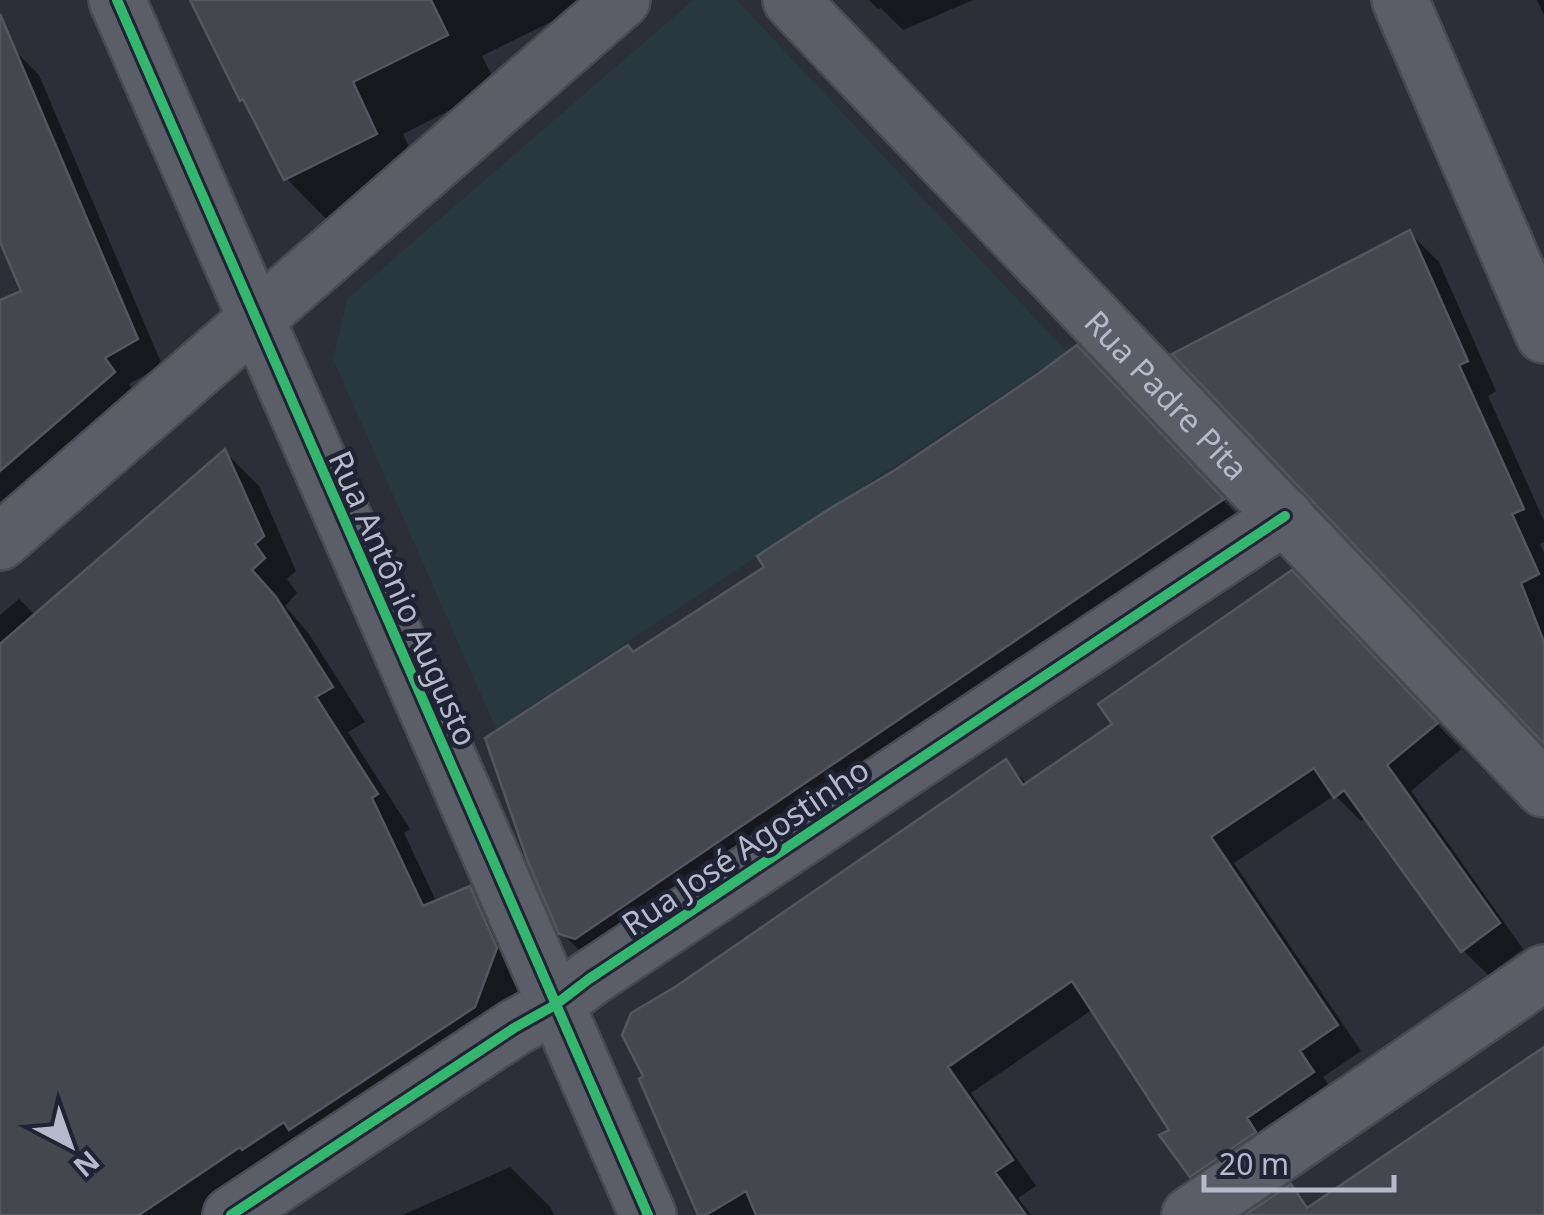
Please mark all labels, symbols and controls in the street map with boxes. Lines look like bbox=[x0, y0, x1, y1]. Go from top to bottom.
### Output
street label: Rua Padre Pita bbox=[1076, 300, 1258, 488]
street label: Rua Antônio Augusto bbox=[320, 444, 488, 752]
street label: Rua José Agostinho bbox=[613, 747, 877, 945]
north arrow bbox=[20, 1095, 120, 1195]
scale bar bbox=[1204, 1130, 1394, 1192]
text: N bbox=[66, 1143, 108, 1186]
text: 20 m bbox=[1219, 1143, 1289, 1184]

